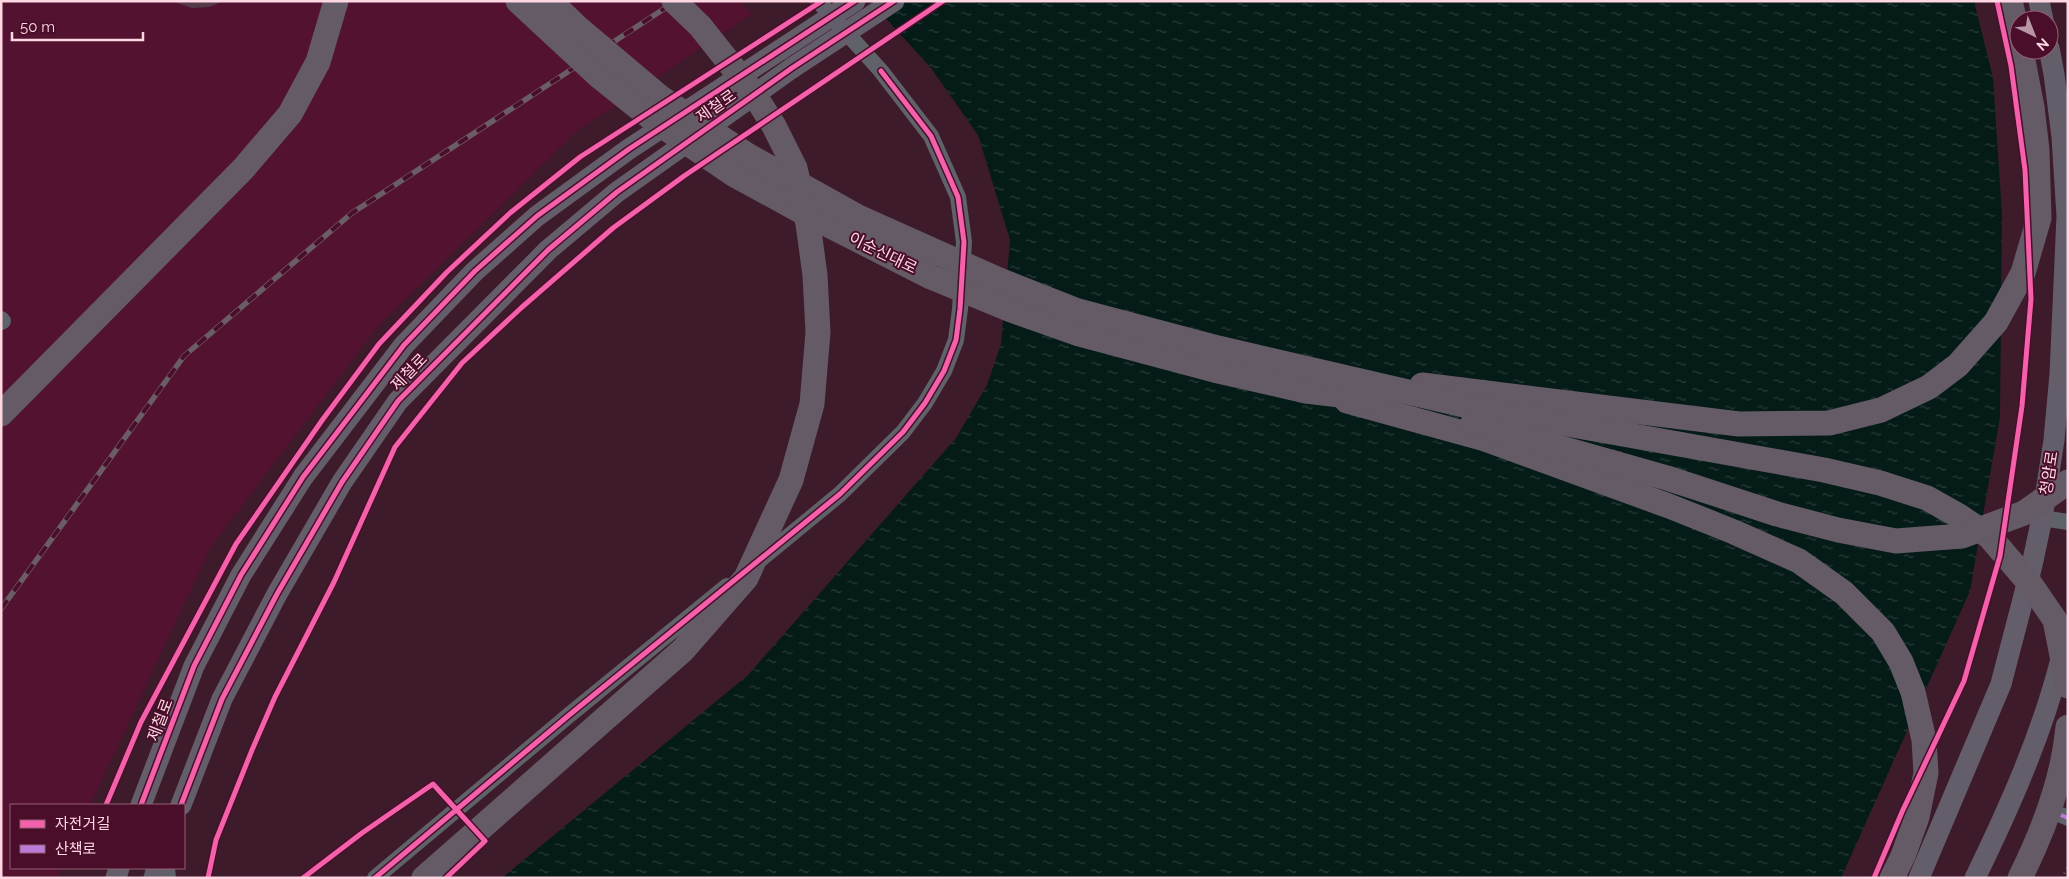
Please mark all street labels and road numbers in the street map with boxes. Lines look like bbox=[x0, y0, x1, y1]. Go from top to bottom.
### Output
street label: 제철로 bbox=[692, 85, 740, 126]
street label: 이순신대로 bbox=[846, 228, 920, 278]
street label: 제철로 bbox=[387, 349, 431, 394]
street label: 청암로 bbox=[2036, 449, 2062, 496]
street label: 제철로 bbox=[143, 696, 177, 744]

